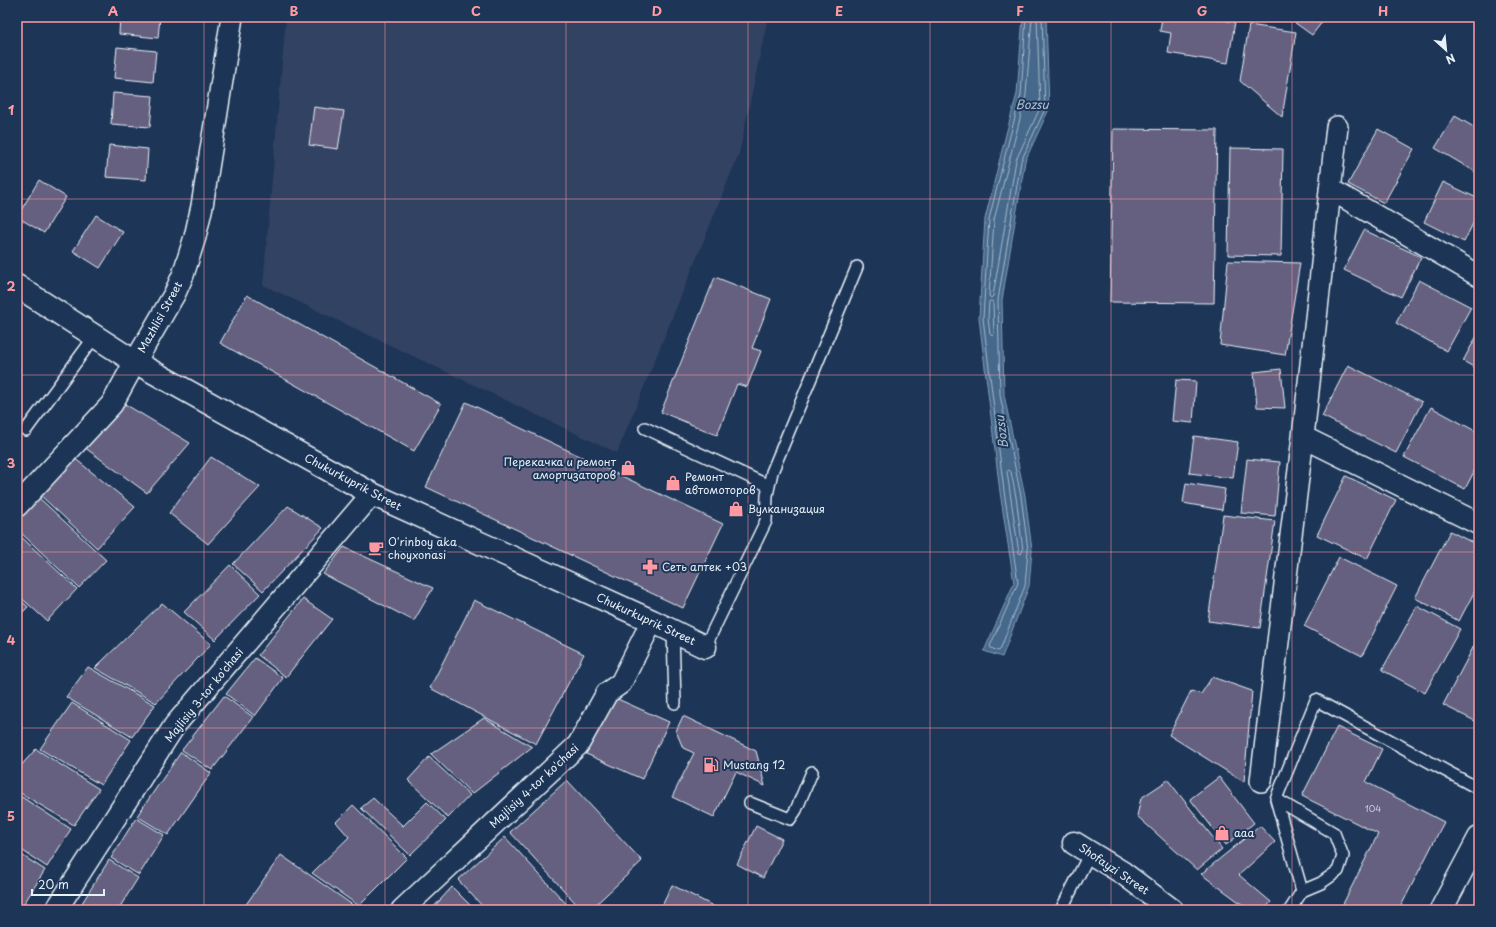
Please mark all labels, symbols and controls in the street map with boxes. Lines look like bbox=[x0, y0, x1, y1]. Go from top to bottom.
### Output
text: A bbox=[108, 1, 118, 20]
text: B bbox=[290, 1, 299, 20]
text: C bbox=[471, 1, 481, 20]
text: D bbox=[652, 1, 662, 20]
text: E bbox=[835, 1, 843, 20]
text: F bbox=[1016, 1, 1024, 20]
text: G bbox=[1197, 1, 1207, 20]
text: H bbox=[1378, 1, 1388, 20]
north arrow bbox=[1426, 30, 1466, 70]
text: N bbox=[1443, 50, 1459, 69]
water label: Bozsu bbox=[1016, 95, 1049, 113]
text: 1 bbox=[8, 100, 14, 119]
text: 2 bbox=[6, 276, 16, 295]
street label: Mazhlisi Street bbox=[133, 277, 186, 356]
water label: Bozsu bbox=[990, 414, 1012, 450]
street label: Chukurkuprik Street bbox=[302, 449, 405, 515]
text: 3 bbox=[7, 453, 16, 472]
place label: Перекачка и ремонт амортизаторов bbox=[504, 453, 617, 483]
shop icon: Перекачка и ремонт амортизаторов bbox=[619, 459, 637, 477]
place label: Ремонт автомоторов bbox=[685, 468, 756, 498]
shop icon: Ремонт автомоторов bbox=[664, 474, 682, 492]
shop icon: Вулканизация bbox=[727, 500, 745, 518]
place label: Вулканизация bbox=[748, 500, 825, 517]
place label: O'rinboy aka choyxonasi bbox=[388, 533, 457, 563]
cafe icon: O'rinboy aka choyxonasi bbox=[367, 539, 385, 557]
pharmacy icon: Сеть аптек +03 bbox=[641, 558, 659, 576]
place label: Сеть аптек +03 bbox=[662, 558, 747, 575]
street label: Chukurkuprik Street bbox=[594, 588, 699, 649]
text: 4 bbox=[7, 630, 16, 649]
street label: Majlisiy 3-tor ko'chasi bbox=[160, 644, 247, 746]
street label: Majlisiy 4-tor ko'chasi bbox=[485, 739, 582, 832]
fuel station icon: Mustang 12 bbox=[702, 756, 720, 774]
place label: Mustang 12 bbox=[723, 756, 786, 773]
house number: 104 bbox=[1365, 801, 1381, 815]
text: 5 bbox=[7, 806, 15, 825]
shop icon: ааа bbox=[1213, 824, 1231, 842]
place label: ааа bbox=[1234, 824, 1255, 841]
street label: Shofayzi Street bbox=[1076, 839, 1153, 899]
scale bar bbox=[32, 871, 104, 897]
text: 20 m bbox=[38, 875, 69, 893]

